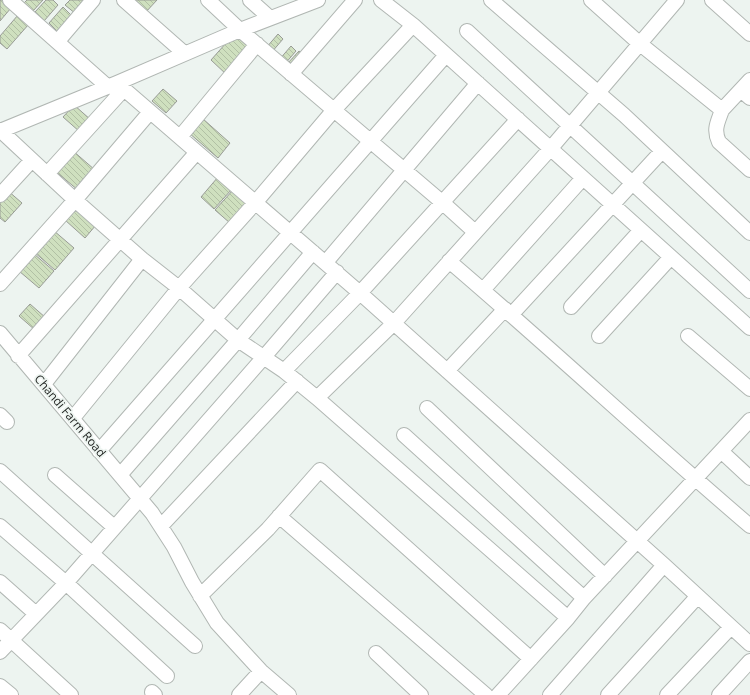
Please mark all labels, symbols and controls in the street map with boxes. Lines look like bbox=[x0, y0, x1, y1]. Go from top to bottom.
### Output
street label: Chandi Farm Road bbox=[31, 371, 110, 461]

